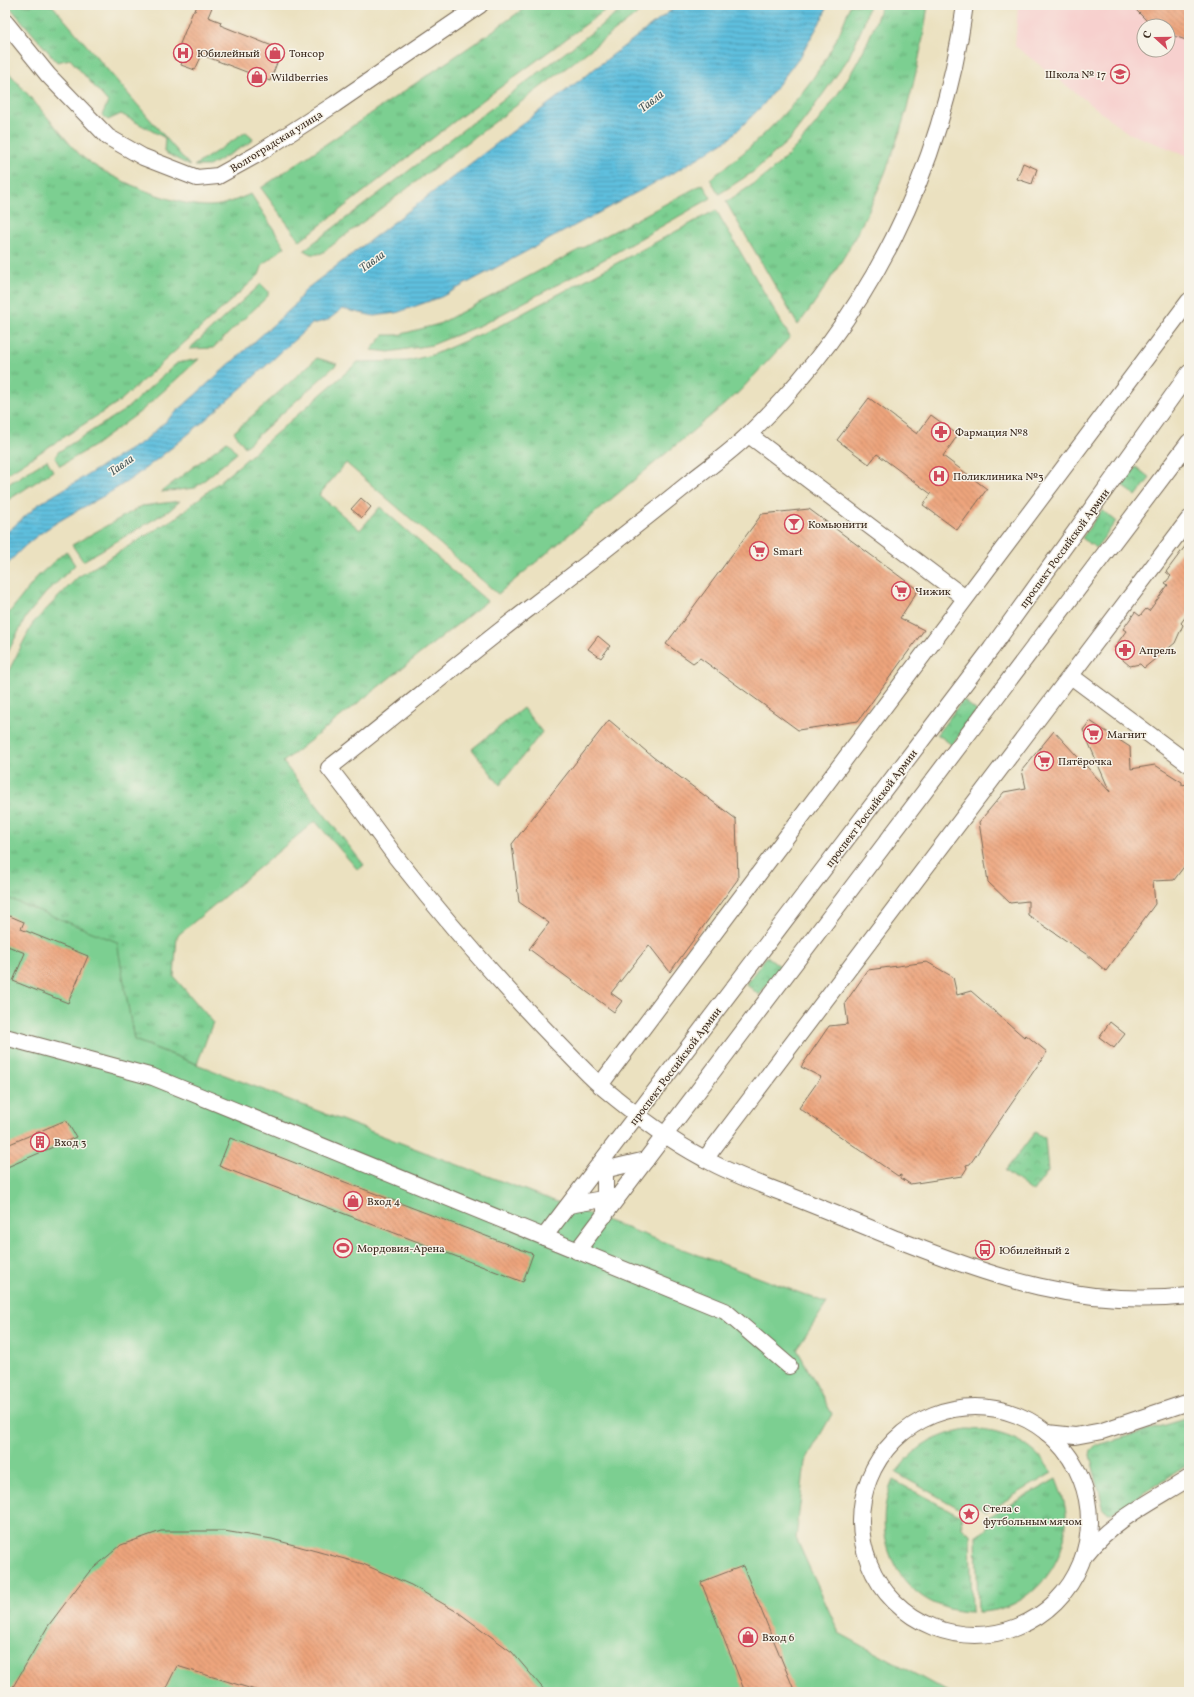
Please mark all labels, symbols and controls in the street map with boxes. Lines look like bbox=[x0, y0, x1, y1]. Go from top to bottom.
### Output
north arrow bbox=[1136, 18, 1176, 58]
text: С bbox=[1140, 29, 1156, 41]
hospital icon: Юбилейный bbox=[172, 42, 194, 64]
shop icon: Тонсор bbox=[264, 42, 286, 64]
place label: Юбилейный bbox=[197, 47, 260, 62]
place label: Тонсор bbox=[289, 47, 324, 62]
school or university icon: Школа № 17 bbox=[1109, 63, 1131, 85]
shop icon: Wildberries bbox=[246, 66, 268, 88]
place label: Школа № 17 bbox=[1045, 68, 1106, 83]
place label: Wildberries bbox=[271, 71, 328, 86]
water label: Тавла bbox=[636, 87, 668, 117]
street label: Волгоградская улица bbox=[228, 107, 326, 177]
water label: Тавла bbox=[357, 247, 389, 276]
pharmacy icon: Фармация №8 bbox=[930, 421, 952, 443]
place label: Фармация №8 bbox=[955, 426, 1028, 441]
water label: Тавла bbox=[106, 451, 138, 480]
hospital icon: Поликлиника №3 bbox=[928, 465, 950, 487]
place label: Поликлиника №3 bbox=[953, 470, 1044, 485]
street label: проспект Российской Армии bbox=[1017, 486, 1114, 612]
bar icon: Комьюнити bbox=[783, 513, 805, 535]
place label: Комьюнити bbox=[808, 518, 868, 533]
supermarket icon: Smart bbox=[748, 540, 770, 562]
place label: Smart bbox=[773, 545, 803, 560]
supermarket icon: Чижик bbox=[890, 580, 912, 602]
place label: Чижик bbox=[915, 585, 951, 600]
pharmacy icon: Апрель bbox=[1114, 639, 1136, 661]
place label: Апрель bbox=[1139, 644, 1177, 659]
supermarket icon: Магнит bbox=[1082, 723, 1104, 745]
place label: Магнит bbox=[1107, 728, 1147, 743]
street label: проспект Российской Армии bbox=[823, 747, 922, 871]
supermarket icon: Пятёрочка bbox=[1033, 750, 1055, 772]
place label: Пятёрочка bbox=[1058, 755, 1112, 770]
street label: проспект Российской Армии bbox=[627, 1005, 726, 1129]
building icon: Вход 3 bbox=[29, 1131, 51, 1153]
place label: Вход 3 bbox=[54, 1136, 87, 1151]
shop icon: Вход 4 bbox=[342, 1190, 364, 1212]
place label: Вход 4 bbox=[367, 1195, 401, 1210]
sports icon: Мордовия-Арена bbox=[332, 1237, 354, 1259]
bus stop icon: Юбилейный 2 bbox=[974, 1239, 996, 1261]
place label: Мордовия-Арена bbox=[357, 1242, 445, 1257]
place label: Юбилейный 2 bbox=[999, 1244, 1070, 1259]
place label: Стела с футбольным мячом bbox=[983, 1502, 1082, 1530]
place icon: Стела с футбольным мячом bbox=[958, 1503, 980, 1525]
shop icon: Вход 6 bbox=[737, 1626, 759, 1648]
place label: Вход 6 bbox=[762, 1631, 795, 1646]

